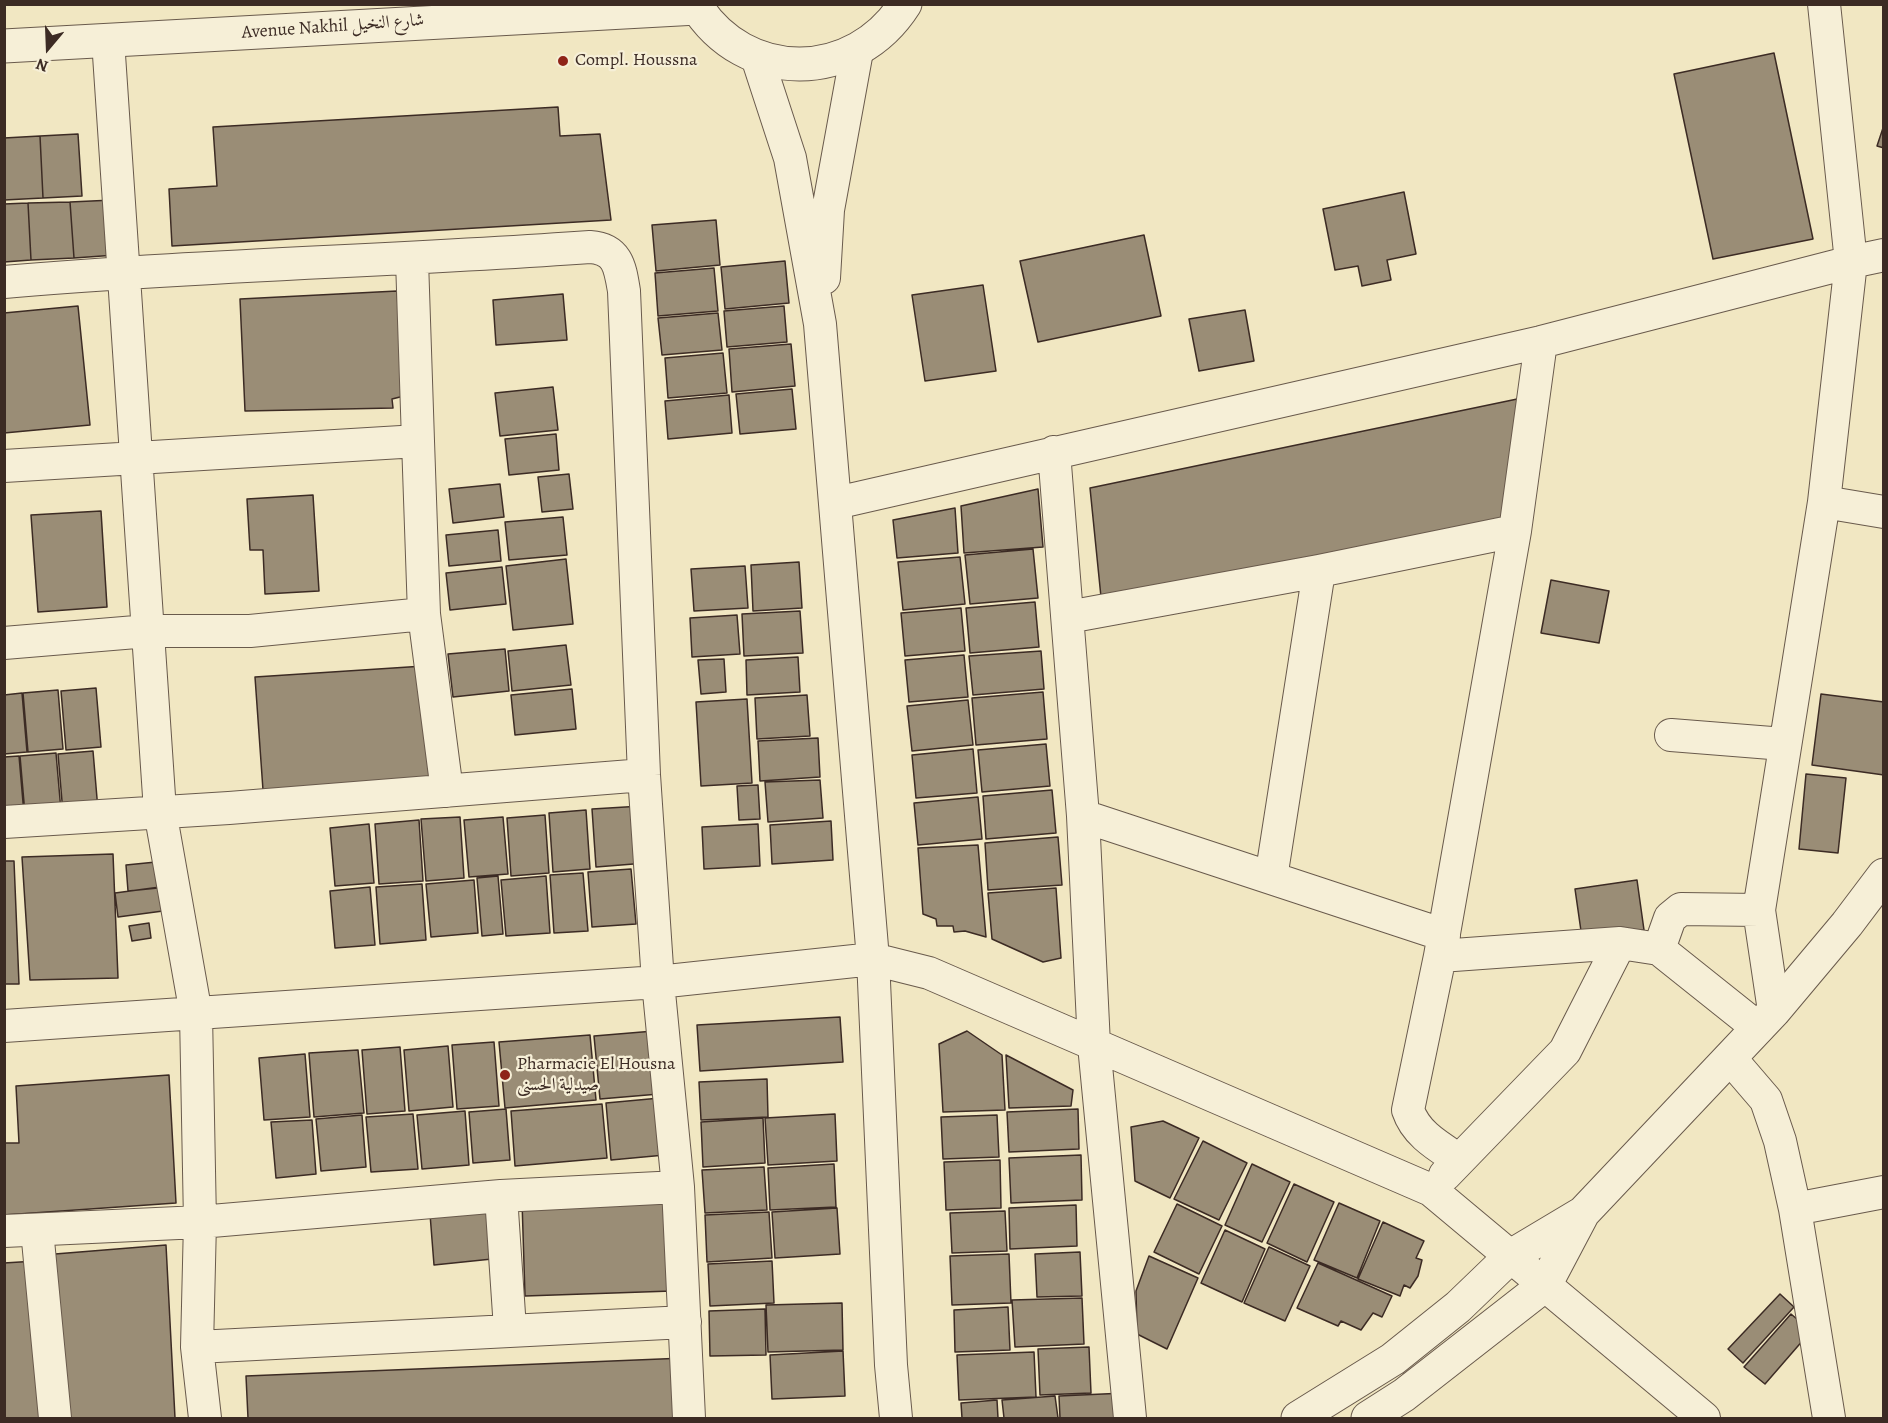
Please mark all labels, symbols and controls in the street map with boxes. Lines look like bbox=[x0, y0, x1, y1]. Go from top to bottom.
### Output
street label: Avenue Nakhil شارع النخيل bbox=[241, 10, 425, 44]
north arrow bbox=[18, 18, 78, 78]
place label: Compl. Houssna bbox=[575, 50, 697, 72]
text: N bbox=[33, 53, 51, 77]
marker: Compl. Houssna bbox=[556, 54, 570, 68]
place label: Pharmacie El Housna صيدلية الحسنى bbox=[517, 1054, 676, 1096]
marker: Pharmacie El Housna صيدلية الحسنى bbox=[498, 1068, 512, 1082]

